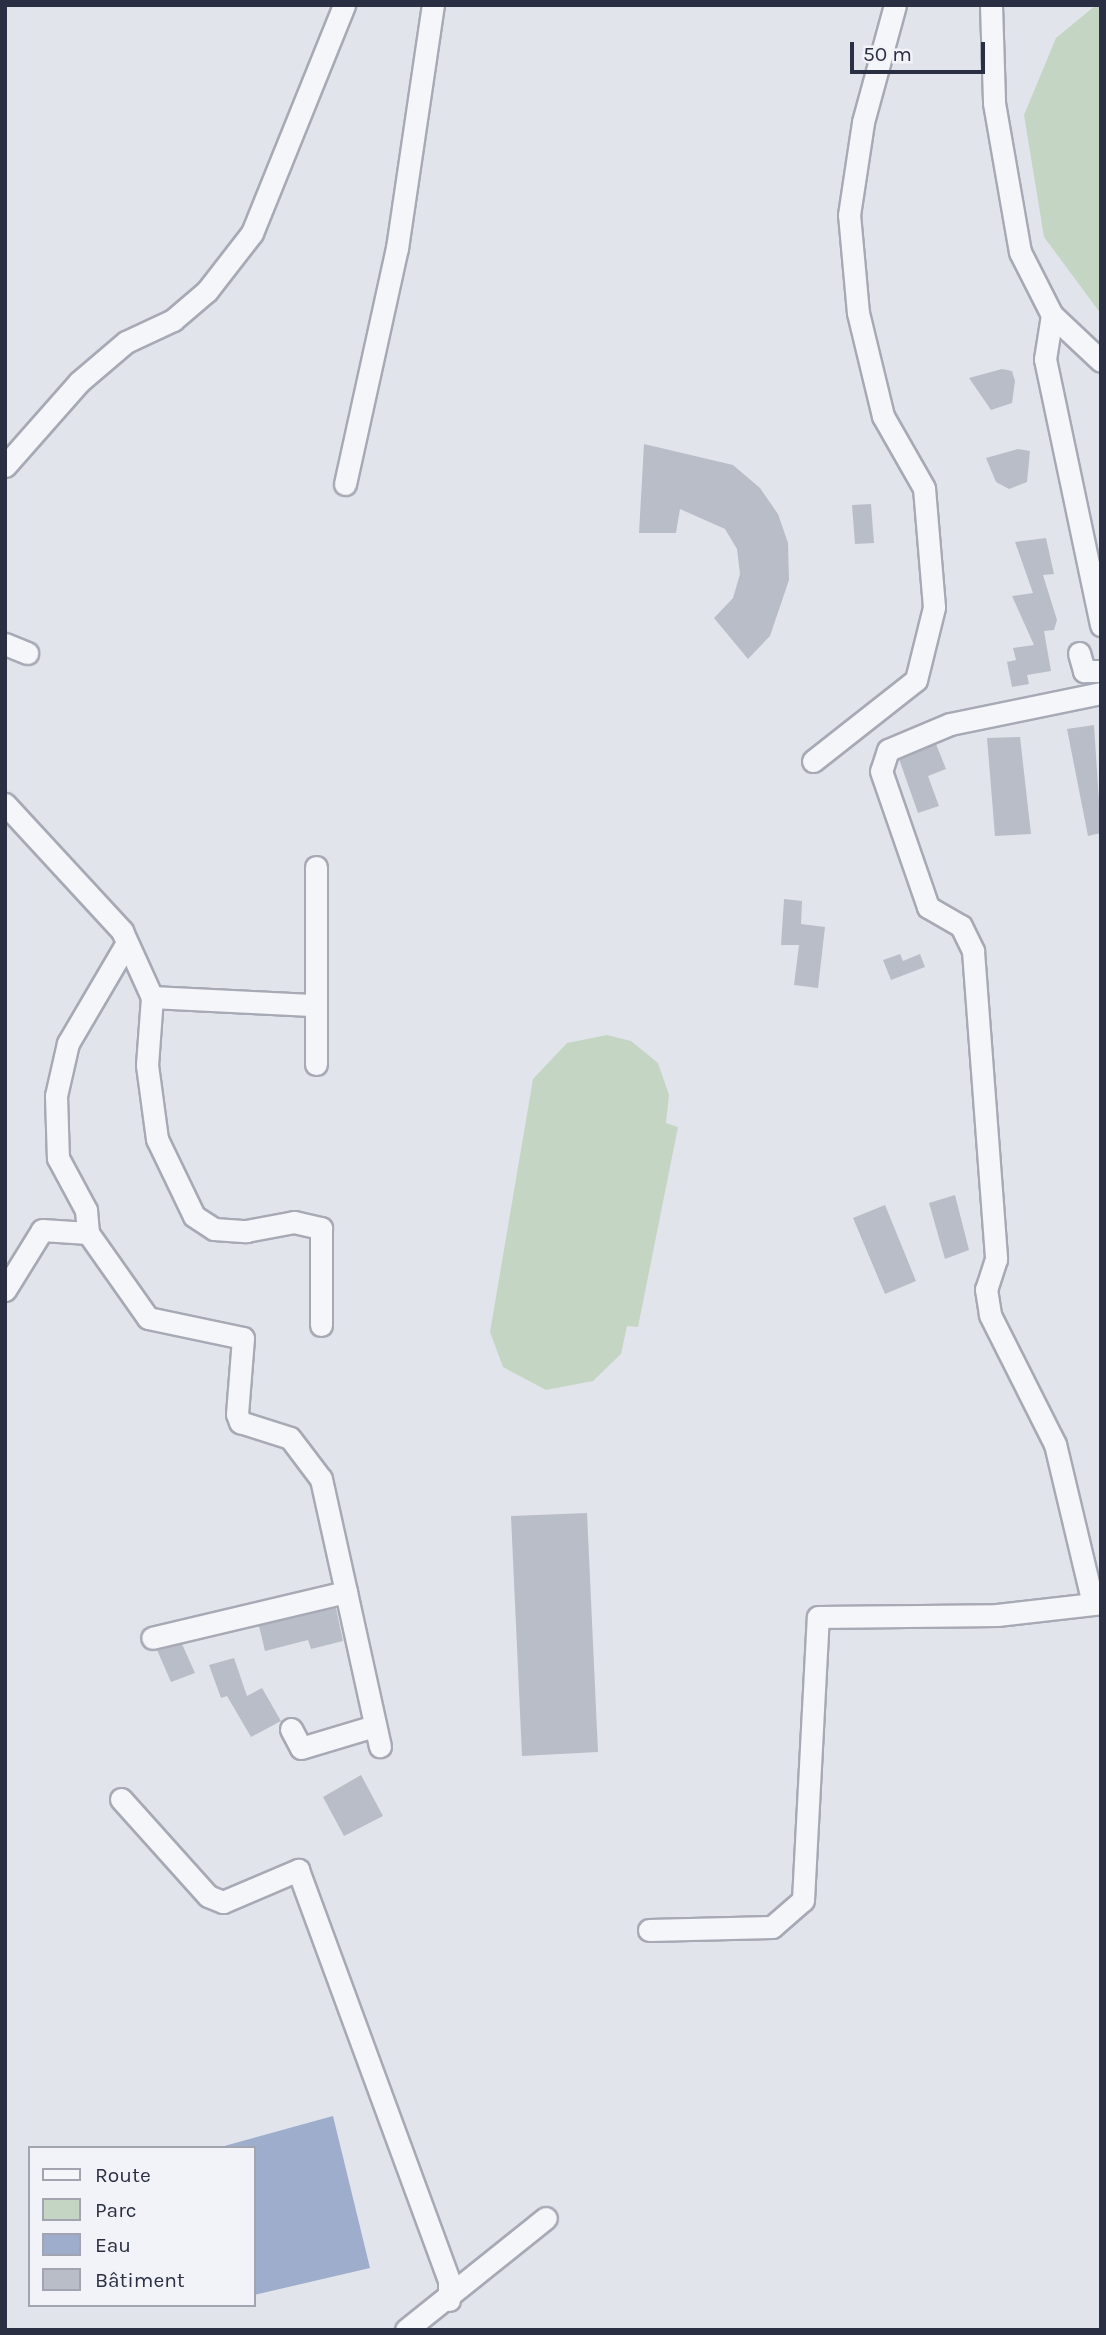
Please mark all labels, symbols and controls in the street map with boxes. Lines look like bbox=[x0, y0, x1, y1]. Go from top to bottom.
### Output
scale bar bbox=[854, 28, 989, 72]
text: 50 m bbox=[863, 42, 912, 66]
legend bbox=[28, 2146, 256, 2307]
text: Route bbox=[95, 2163, 151, 2187]
text: Parc bbox=[95, 2198, 137, 2222]
text: Eau bbox=[95, 2233, 131, 2257]
text: Bâtiment bbox=[95, 2268, 185, 2292]

